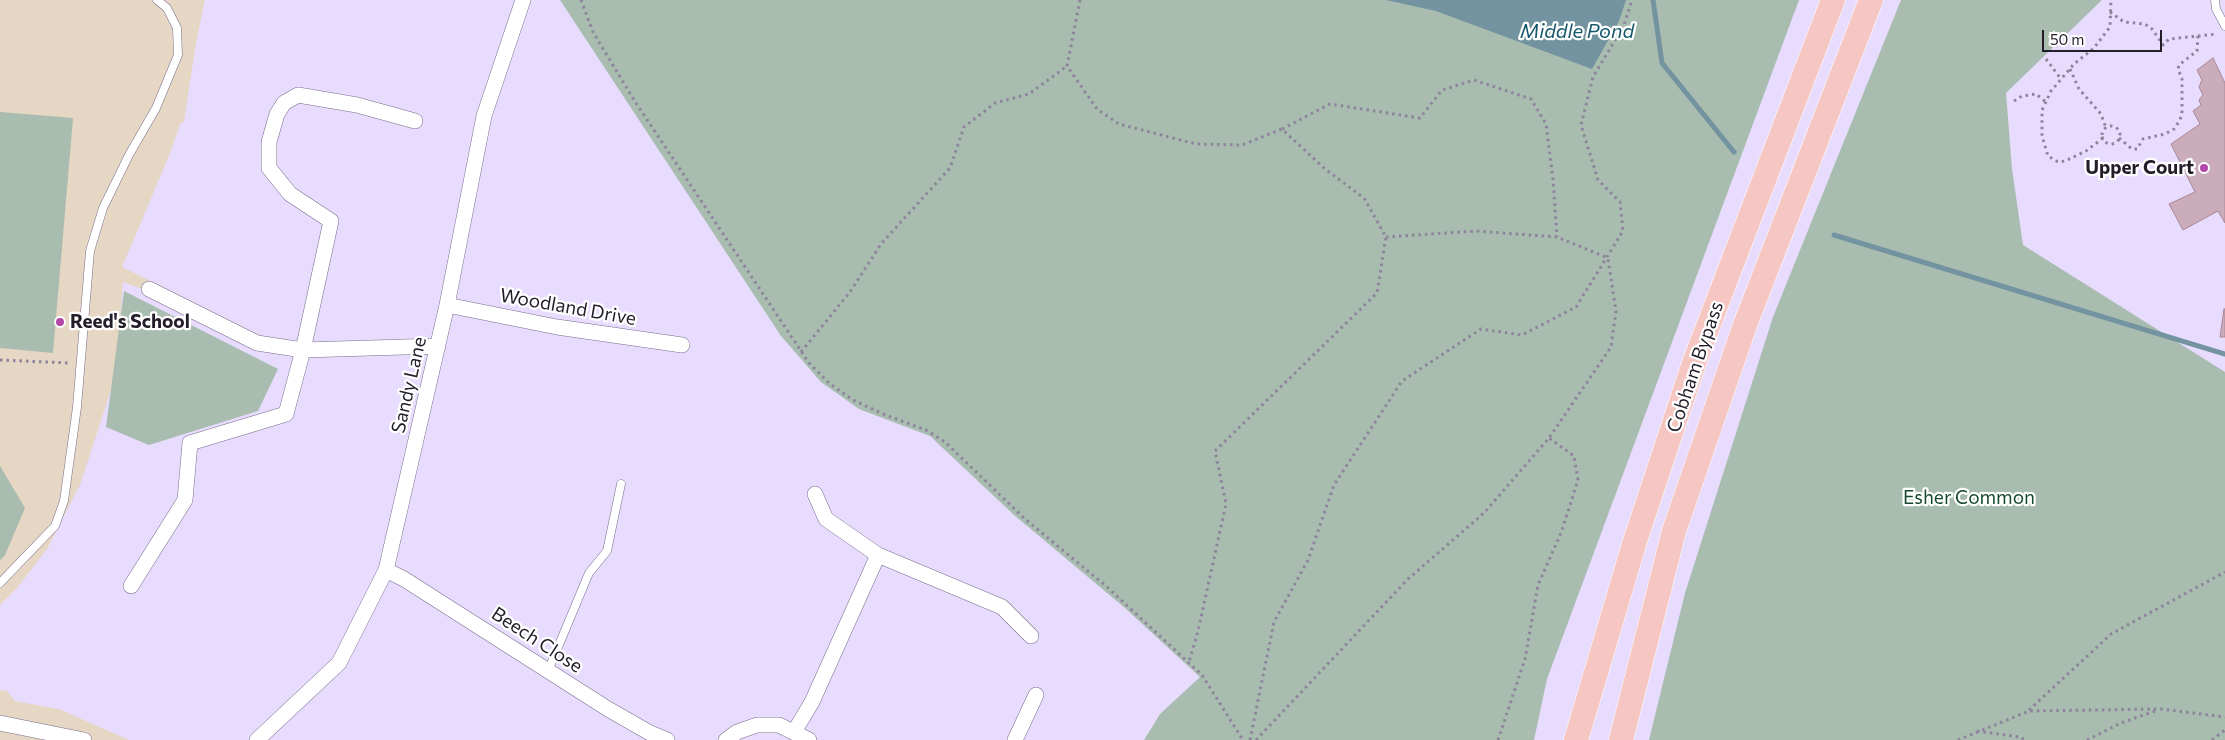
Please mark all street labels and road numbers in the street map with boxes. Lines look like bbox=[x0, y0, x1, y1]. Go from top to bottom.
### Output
street label: Woodland Drive bbox=[498, 284, 638, 330]
street label: Cobham Bypass bbox=[1662, 298, 1728, 436]
street label: Sandy Lane bbox=[387, 335, 431, 435]
street label: Beech Close bbox=[487, 602, 587, 678]

